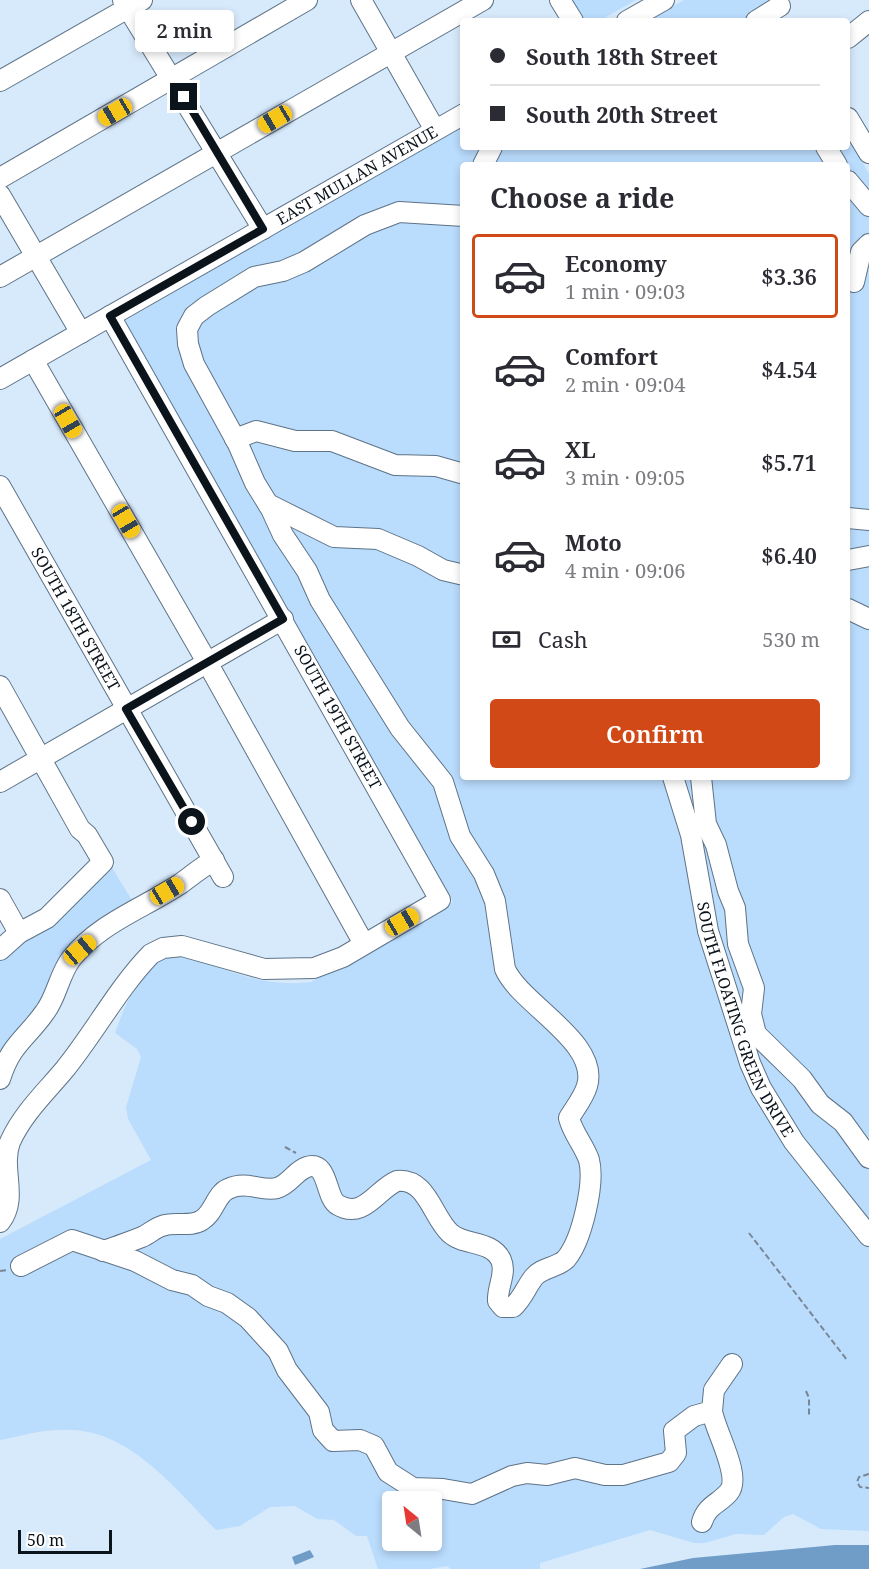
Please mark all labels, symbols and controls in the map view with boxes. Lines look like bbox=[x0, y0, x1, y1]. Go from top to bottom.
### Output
callout: 2 min bbox=[134, 10, 234, 52]
text: 2 min bbox=[157, 17, 212, 44]
text: South 18th Street bbox=[526, 41, 718, 71]
route end bbox=[170, 83, 197, 110]
car bbox=[95, 95, 135, 129]
text: South 20th Street bbox=[526, 99, 718, 129]
car bbox=[255, 102, 295, 136]
street label: EAST MULLAN AVENUE bbox=[272, 120, 441, 230]
text: Choose a ride bbox=[490, 179, 675, 216]
text: Economy bbox=[565, 248, 667, 278]
icon: car bbox=[493, 249, 547, 303]
text: $3.36 bbox=[761, 261, 817, 291]
text: 1 min · 09:03 bbox=[565, 278, 685, 305]
text: Comfort bbox=[565, 341, 658, 371]
icon: car bbox=[493, 342, 547, 396]
text: $4.54 bbox=[761, 354, 817, 384]
text: 2 min · 09:04 bbox=[565, 371, 685, 398]
car bbox=[51, 401, 85, 441]
text: XL bbox=[565, 434, 596, 464]
icon: car bbox=[493, 435, 547, 489]
text: $5.71 bbox=[761, 447, 817, 477]
text: 3 min · 09:05 bbox=[565, 464, 685, 491]
car bbox=[109, 501, 143, 541]
text: Moto bbox=[565, 527, 622, 557]
icon: car bbox=[493, 528, 547, 582]
text: $6.40 bbox=[761, 540, 817, 570]
street label: SOUTH 18TH STREET bbox=[26, 543, 126, 695]
text: 4 min · 09:06 bbox=[565, 557, 685, 584]
icon: cash bbox=[490, 623, 523, 656]
text: Cash bbox=[538, 624, 588, 654]
text: 530 m bbox=[762, 626, 820, 653]
street label: SOUTH 19TH STREET bbox=[289, 641, 387, 793]
button: Confirm bbox=[490, 699, 820, 768]
route start bbox=[178, 808, 205, 835]
car bbox=[147, 874, 187, 908]
street label: SOUTH FLOATING GREEN DRIVE bbox=[692, 900, 799, 1141]
car bbox=[382, 905, 422, 939]
car bbox=[60, 932, 100, 968]
north arrow bbox=[382, 1491, 442, 1551]
map controls bbox=[382, 1491, 442, 1551]
scale bar bbox=[18, 1527, 112, 1554]
text: 50 m bbox=[27, 1529, 64, 1551]

